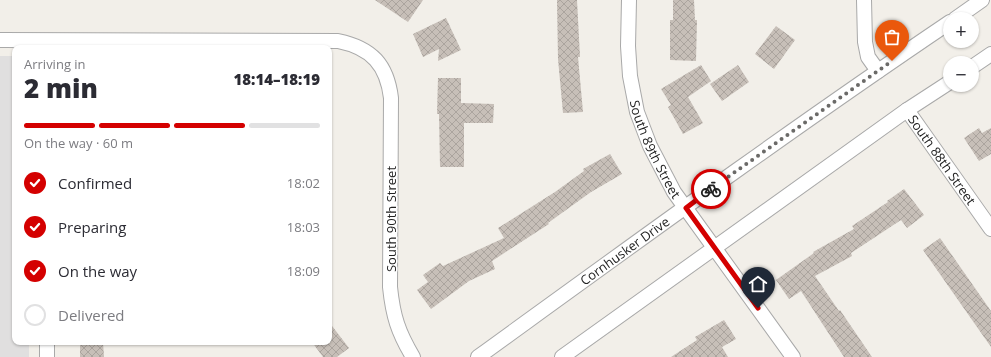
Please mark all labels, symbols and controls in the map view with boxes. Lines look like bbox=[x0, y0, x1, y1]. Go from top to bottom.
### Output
map controls bbox=[943, 12, 979, 92]
button: + bbox=[943, 12, 979, 48]
pin bbox=[875, 20, 909, 61]
icon: bag bbox=[881, 26, 903, 48]
text: Arriving in bbox=[24, 55, 86, 73]
button: − bbox=[943, 56, 979, 92]
text: 18:14–18:19 bbox=[234, 69, 320, 89]
text: 2 min bbox=[24, 70, 98, 106]
street label: South 89th Street bbox=[626, 99, 685, 202]
street label: South 88th Street bbox=[904, 111, 980, 209]
text: On the way · 60 m bbox=[24, 134, 133, 152]
street label: South 90th Street bbox=[382, 166, 400, 272]
courier bbox=[691, 169, 731, 209]
icon: check bbox=[24, 172, 46, 194]
text: Confirmed bbox=[58, 173, 132, 193]
text: 18:02 bbox=[287, 174, 320, 192]
icon: bike bbox=[700, 178, 722, 200]
street label: Cornhusker Drive bbox=[576, 212, 673, 289]
icon: check bbox=[24, 216, 46, 238]
text: Preparing bbox=[58, 217, 126, 237]
text: 18:03 bbox=[287, 218, 320, 236]
icon: check bbox=[24, 260, 46, 282]
text: On the way bbox=[58, 261, 137, 281]
text: 18:09 bbox=[287, 262, 320, 280]
pin bbox=[741, 267, 775, 308]
icon: home bbox=[747, 273, 769, 295]
text: Delivered bbox=[58, 305, 125, 325]

